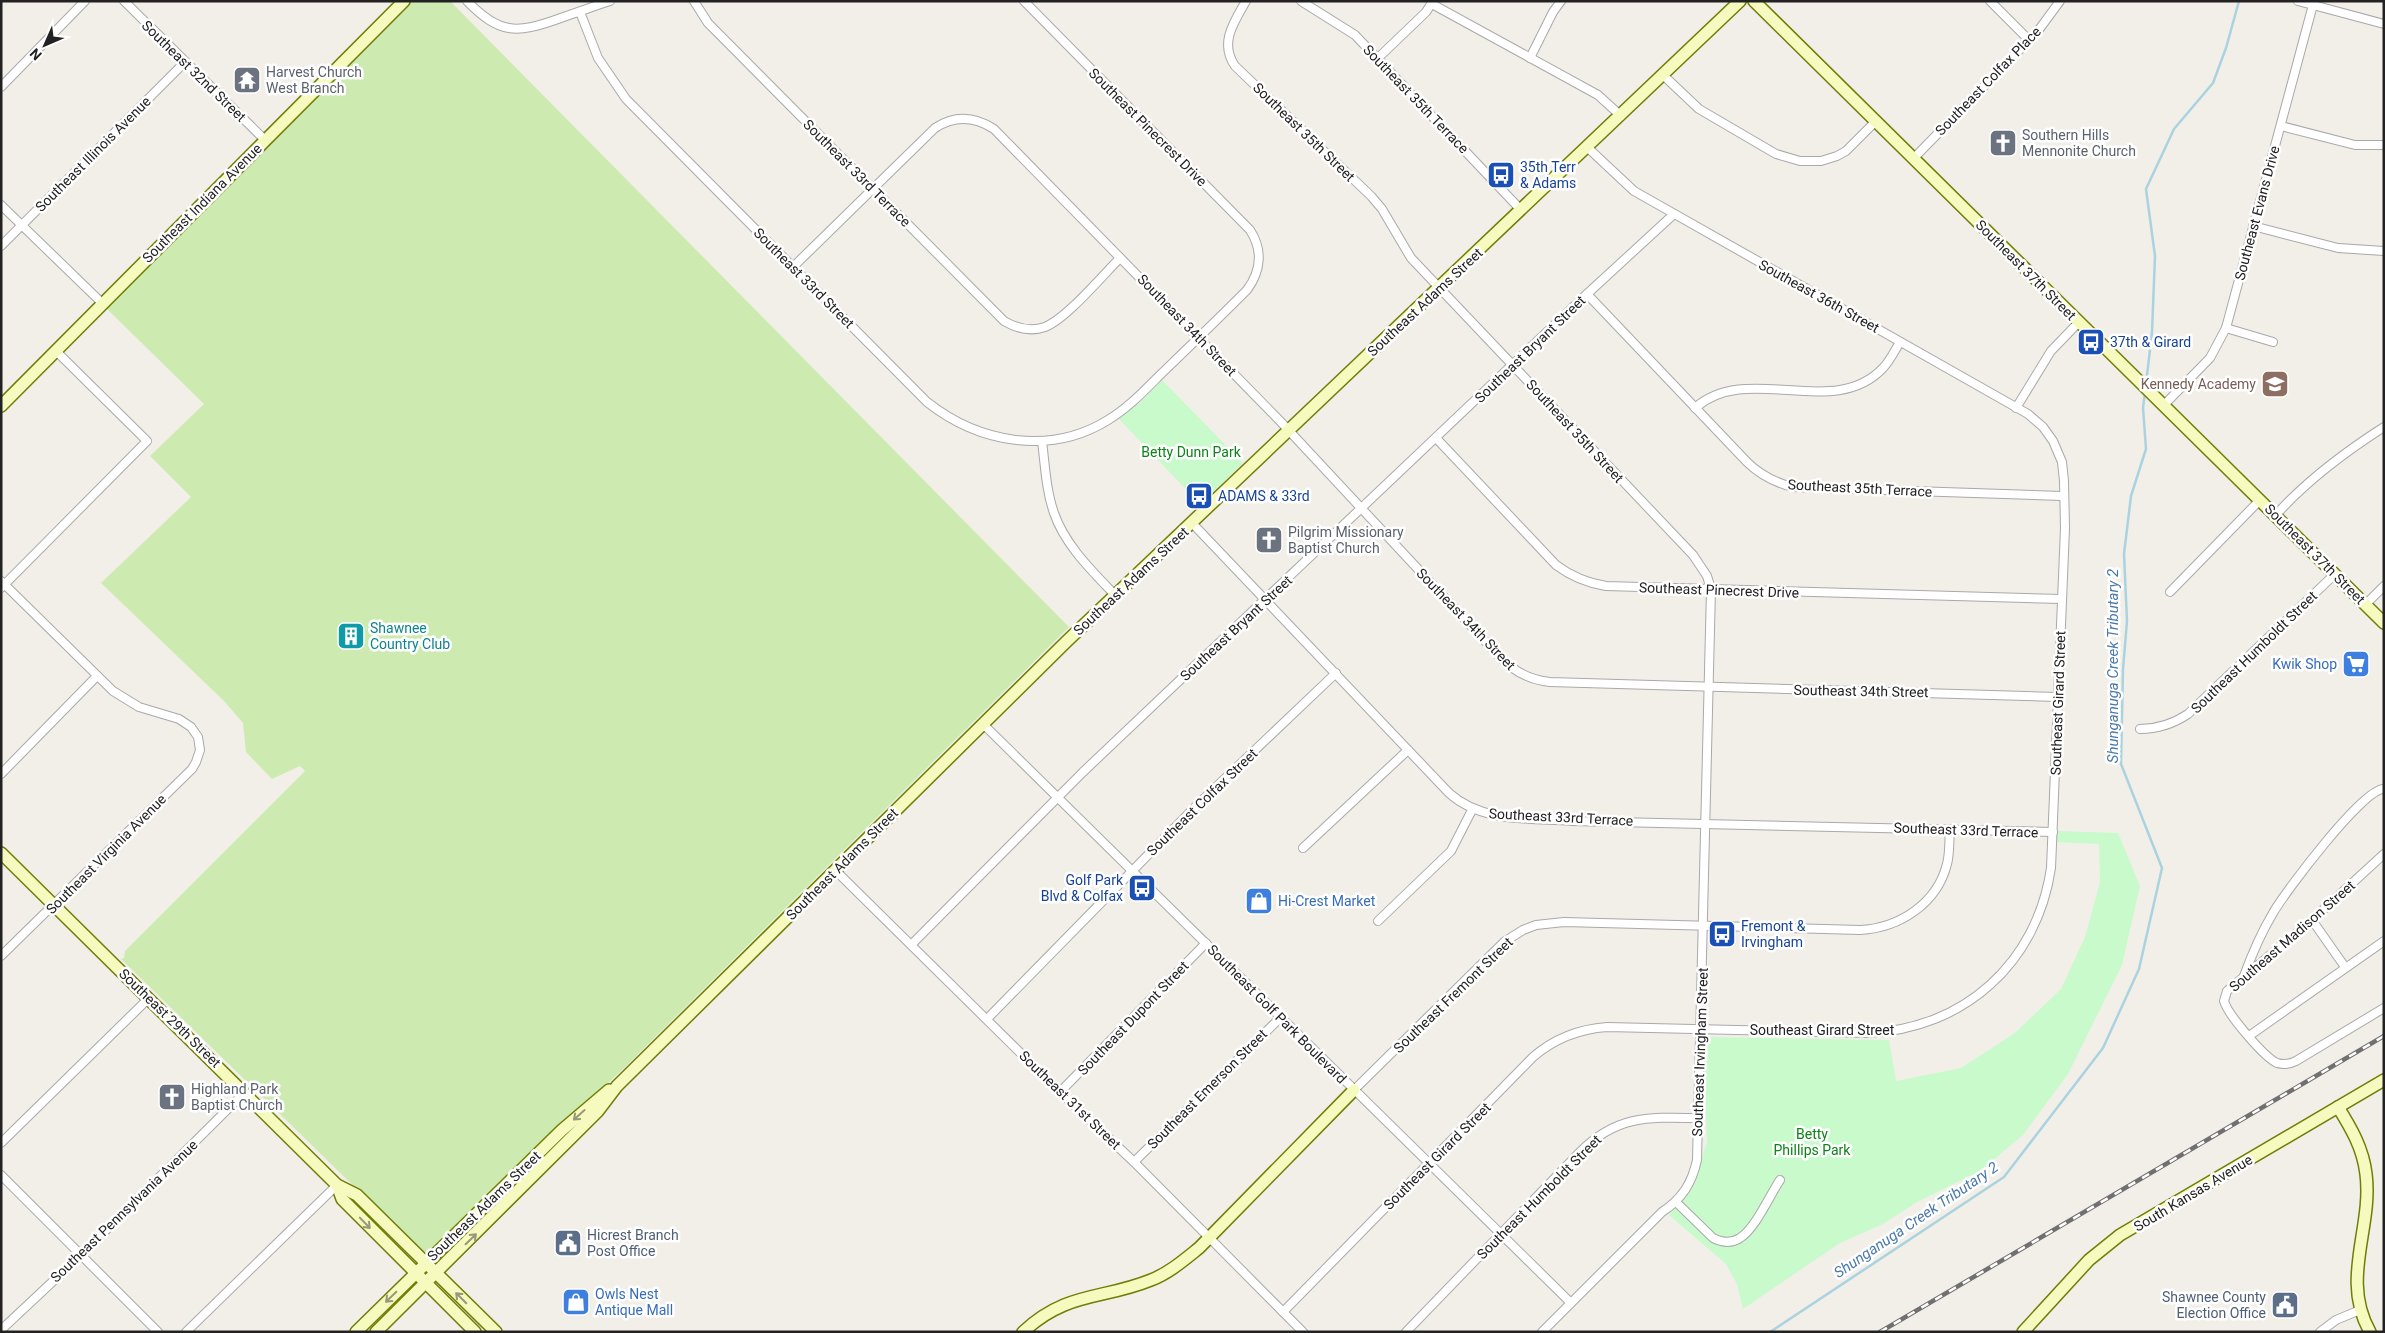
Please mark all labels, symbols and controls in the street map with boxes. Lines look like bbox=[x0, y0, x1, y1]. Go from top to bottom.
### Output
street label: Southeast 32nd Street bbox=[139, 17, 250, 125]
north arrow bbox=[20, 20, 70, 70]
street label: Southeast Colfax Place bbox=[1932, 23, 2044, 139]
street label: Southeast 35th Terrace bbox=[1360, 41, 1472, 157]
text: N bbox=[27, 45, 45, 63]
place label: Harvest Church West Branch bbox=[266, 64, 362, 96]
temple icon: Harvest Church West Branch bbox=[232, 65, 262, 95]
street label: Southeast Pinecrest Drive bbox=[1086, 65, 1210, 189]
street label: Southeast 35th Street bbox=[1250, 79, 1358, 185]
street label: Southeast Illinois Avenue bbox=[32, 93, 154, 215]
street label: Southeast 33rd Terrace bbox=[800, 116, 914, 230]
place label: Southern Hills Mennonite Church bbox=[2022, 127, 2136, 159]
church icon: Southern Hills Mennonite Church bbox=[1988, 128, 2018, 158]
street label: Southeast Indiana Avenue bbox=[139, 140, 265, 266]
street label: Southeast Evans Drive bbox=[2231, 144, 2283, 282]
place label: 35th Terr & Adams bbox=[1520, 159, 1576, 191]
bus stop icon: 35th Terr & Adams bbox=[1486, 160, 1516, 190]
street label: Southeast 37th Street bbox=[1973, 217, 2080, 324]
street label: Southeast 33rd Street bbox=[751, 225, 858, 332]
street label: Southeast Adams Street bbox=[1364, 244, 1486, 359]
street label: Southeast 36th Street bbox=[1756, 256, 1882, 336]
street label: Southeast 34th Street bbox=[1134, 271, 1240, 379]
street label: Southeast Bryant Street bbox=[1472, 292, 1589, 406]
bus stop icon: 37th & Girard bbox=[2076, 327, 2106, 357]
place label: 37th & Girard bbox=[2110, 334, 2191, 350]
school or university icon: Kennedy Academy bbox=[2260, 369, 2290, 399]
street label: Southeast 35th Street bbox=[1523, 376, 1627, 486]
place label: Kennedy Academy bbox=[2141, 376, 2256, 392]
park label: Betty Dunn Park bbox=[1141, 444, 1242, 460]
street label: Southeast 35th Terrace bbox=[1787, 476, 1933, 500]
bus stop icon: ADAMS & 33rd bbox=[1184, 481, 1214, 511]
place label: ADAMS & 33rd bbox=[1218, 488, 1310, 504]
street label: Southeast 37th Street bbox=[2262, 501, 2369, 608]
street label: Southeast Adams Street bbox=[1070, 523, 1192, 638]
place label: Pilgrim Missionary Baptist Church bbox=[1288, 524, 1404, 556]
church icon: Pilgrim Missionary Baptist Church bbox=[1254, 525, 1284, 555]
street label: Southeast 34th Street bbox=[1413, 565, 1519, 673]
water label: Shunganuga Creek Tributary 2 bbox=[2104, 569, 2122, 763]
street label: Southeast Bryant Street bbox=[1177, 572, 1296, 684]
street label: Southeast Pinecrest Drive bbox=[1639, 579, 1799, 601]
street label: Southeast Humboldt Street bbox=[2188, 587, 2321, 716]
place label: Shawnee Country Club bbox=[370, 620, 450, 652]
building icon: Shawnee Country Club bbox=[336, 621, 366, 651]
street label: Southeast Girard Street bbox=[2047, 630, 2069, 776]
supermarket icon: Kwik Shop bbox=[2341, 649, 2371, 679]
place label: Kwik Shop bbox=[2272, 656, 2337, 672]
street label: Southeast 34th Street bbox=[1793, 682, 1929, 700]
street label: Southeast Colfax Street bbox=[1144, 745, 1261, 859]
street label: Southeast Virginia Avenue bbox=[43, 791, 169, 917]
street label: Southeast Adams Street bbox=[783, 805, 901, 923]
street label: Southeast 33rd Terrace bbox=[1488, 805, 1634, 829]
street label: Southeast 33rd Terrace bbox=[1893, 819, 2039, 841]
place label: Golf Park Blvd & Colfax bbox=[1041, 872, 1124, 904]
bus stop icon: Golf Park Blvd & Colfax bbox=[1127, 873, 1157, 903]
street label: Southeast Madison Street bbox=[2226, 877, 2358, 995]
shop icon: Hi-Crest Market bbox=[1244, 886, 1274, 916]
place label: Hi-Crest Market bbox=[1278, 893, 1376, 909]
place label: Fremont & Irvingham bbox=[1741, 918, 1806, 950]
bus stop icon: Fremont & Irvingham bbox=[1707, 919, 1737, 949]
street label: Southeast Fremont Street bbox=[1390, 934, 1516, 1056]
street label: Southeast Golf Park Boulevard bbox=[1204, 941, 1350, 1087]
street label: Southeast Dupont Street bbox=[1074, 957, 1192, 1078]
street label: Southeast 29th Street bbox=[116, 965, 224, 1071]
street label: Southeast Irvingham Street bbox=[1689, 967, 1711, 1137]
street label: Southeast Girard Street bbox=[1750, 1022, 1895, 1038]
street label: Southeast Emerson Street bbox=[1144, 1026, 1270, 1152]
street label: Southeast 31st Street bbox=[1016, 1048, 1124, 1153]
place label: Highland Park Baptist Church bbox=[191, 1081, 283, 1113]
church icon: Highland Park Baptist Church bbox=[157, 1082, 187, 1112]
street label: Southeast Girard Street bbox=[1380, 1099, 1494, 1213]
one-way arrow bbox=[572, 1109, 585, 1121]
park label: Betty Phillips Park bbox=[1774, 1126, 1851, 1158]
street label: Southeast Humboldt Street bbox=[1474, 1131, 1605, 1262]
street label: Southeast Pennsylvania Avenue bbox=[47, 1137, 201, 1285]
street label: Southeast Adams Street bbox=[424, 1147, 544, 1264]
street label: South Kansas Avenue bbox=[2131, 1151, 2255, 1235]
water label: Shunganuga Creek Tributary 2 bbox=[1830, 1158, 2002, 1282]
one-way arrow bbox=[359, 1217, 372, 1229]
place label: Hicrest Branch Post Office bbox=[587, 1227, 679, 1259]
public building icon: Hicrest Branch Post Office bbox=[553, 1228, 583, 1258]
one-way arrow bbox=[465, 1233, 477, 1245]
place label: Owls Nest Antique Mall bbox=[595, 1286, 673, 1318]
shop icon: Owls Nest Antique Mall bbox=[561, 1287, 591, 1317]
place label: Shawnee County Election Office bbox=[2162, 1289, 2266, 1321]
public building icon: Shawnee County Election Office bbox=[2270, 1290, 2300, 1320]
one-way arrow bbox=[385, 1291, 397, 1303]
one-way arrow bbox=[455, 1291, 467, 1304]

